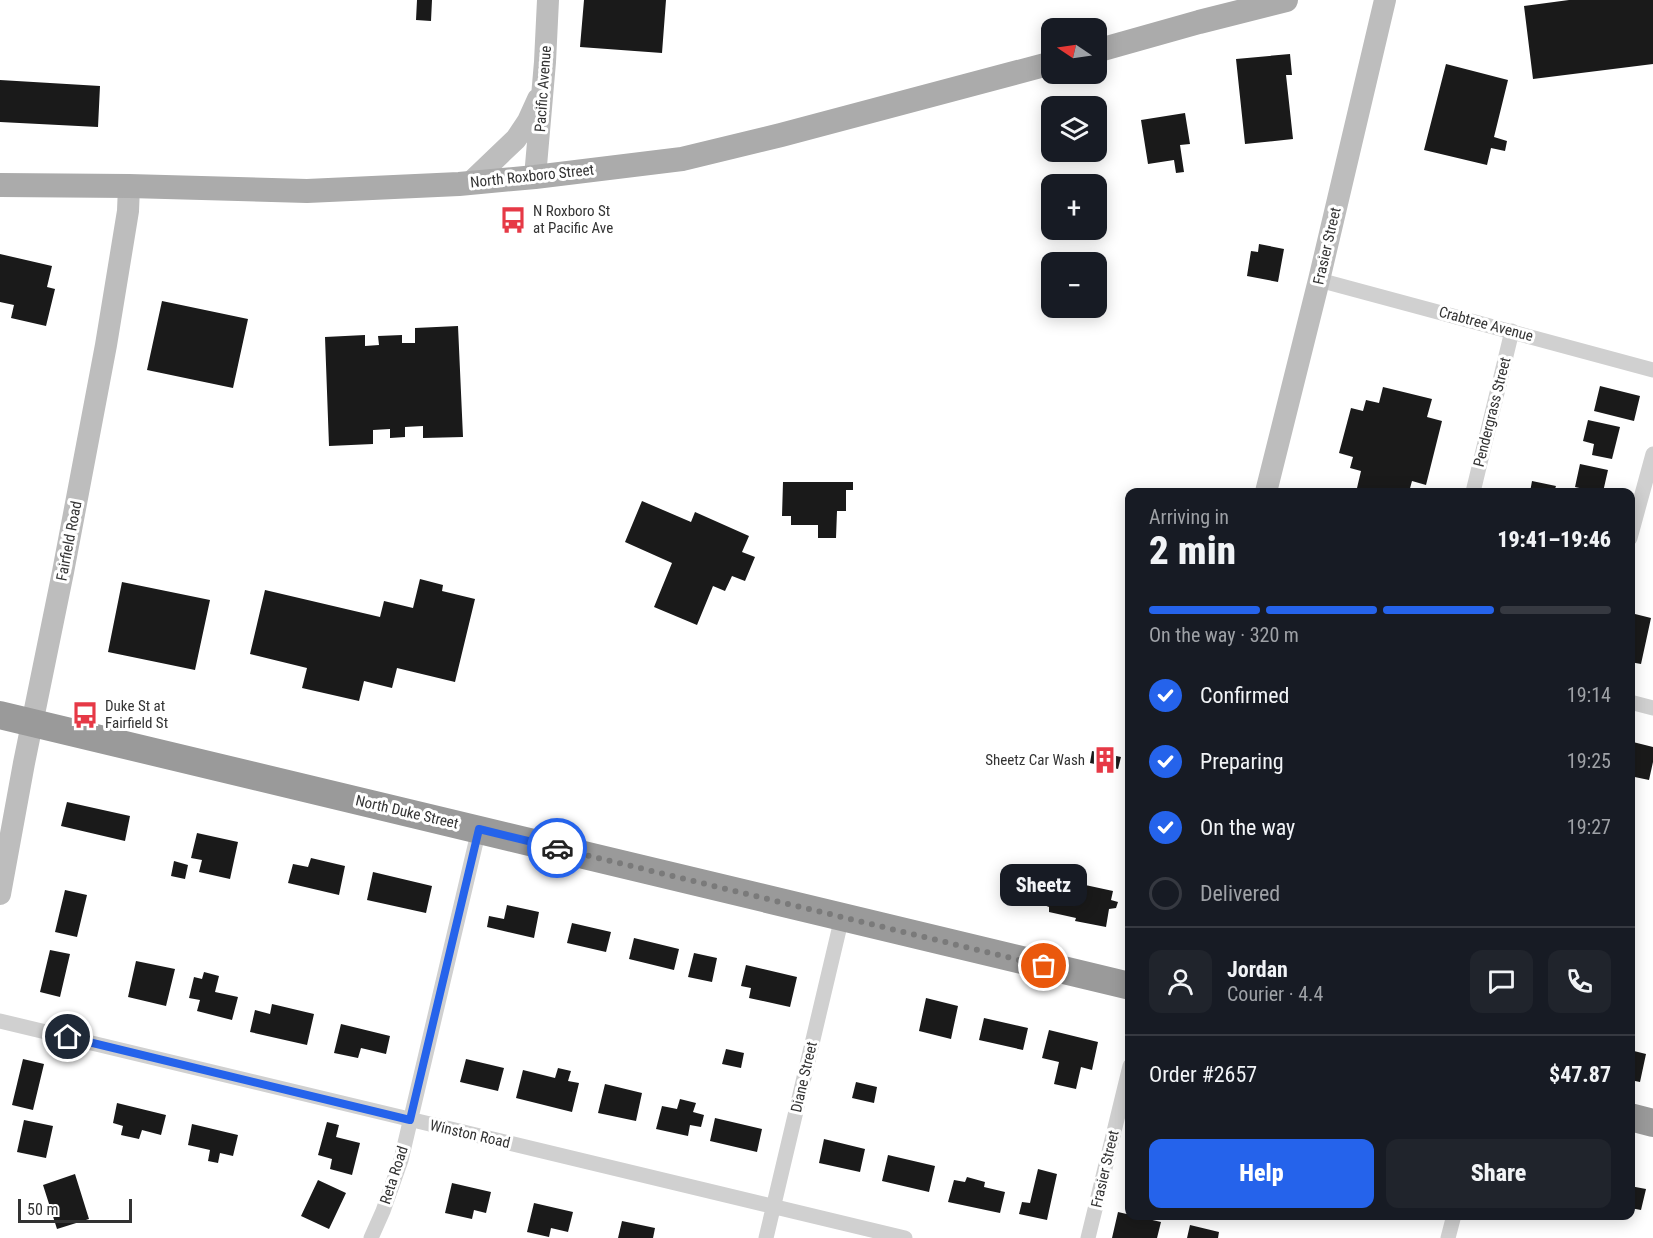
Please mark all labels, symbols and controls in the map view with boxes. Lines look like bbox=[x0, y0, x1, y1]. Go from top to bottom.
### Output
north arrow bbox=[1041, 18, 1107, 84]
map controls bbox=[1041, 18, 1107, 318]
street label: Pacific Avenue bbox=[531, 45, 555, 133]
button: layers bbox=[1041, 96, 1107, 162]
street label: North Roxboro Street bbox=[469, 161, 595, 191]
button: + bbox=[1041, 174, 1107, 240]
place label: N Roxboro St at Pacific Ave bbox=[533, 202, 613, 237]
bus stop icon: N Roxboro St at Pacific Ave bbox=[498, 205, 528, 235]
street label: Frasier Street bbox=[1309, 206, 1345, 286]
button: − bbox=[1041, 252, 1107, 318]
street label: Crabtree Avenue bbox=[1437, 303, 1535, 345]
street label: Pendergrass Street bbox=[1470, 355, 1514, 469]
street label: Fairfield Road bbox=[52, 500, 86, 582]
text: Arriving in bbox=[1149, 505, 1229, 529]
text: 19:41–19:46 bbox=[1497, 527, 1611, 552]
text: 2 min bbox=[1149, 528, 1236, 574]
text: On the way · 320 m bbox=[1149, 623, 1299, 647]
icon: check bbox=[1149, 679, 1182, 712]
text: Confirmed bbox=[1200, 683, 1289, 708]
text: 19:14 bbox=[1567, 683, 1611, 707]
place label: Duke St at Fairfield St bbox=[105, 697, 168, 732]
bus stop icon: Duke St at Fairfield St bbox=[70, 700, 100, 730]
building icon: Sheetz Car Wash bbox=[1090, 745, 1120, 775]
icon: check bbox=[1149, 745, 1182, 778]
text: Preparing bbox=[1200, 749, 1284, 774]
text: 19:25 bbox=[1567, 749, 1611, 773]
place label: Sheetz Car Wash bbox=[985, 751, 1085, 769]
street label: North Duke Street bbox=[354, 791, 460, 833]
icon: check bbox=[1149, 811, 1182, 844]
text: On the way bbox=[1200, 815, 1295, 840]
text: 19:27 bbox=[1567, 815, 1611, 839]
courier bbox=[527, 818, 587, 878]
icon: car bbox=[541, 832, 574, 865]
callout: Sheetz bbox=[1000, 864, 1088, 906]
text: Sheetz bbox=[1016, 873, 1071, 897]
text: Delivered bbox=[1200, 881, 1280, 906]
pin bbox=[1018, 940, 1069, 991]
icon: bag bbox=[1027, 949, 1060, 982]
button: person bbox=[1149, 950, 1212, 1013]
button: chat bbox=[1470, 950, 1533, 1013]
button: phone bbox=[1548, 950, 1611, 1013]
text: Jordan bbox=[1227, 957, 1288, 982]
text: Courier · 4.4 bbox=[1227, 982, 1323, 1006]
pin bbox=[42, 1011, 93, 1062]
icon: home bbox=[51, 1020, 84, 1053]
street label: Diane Street bbox=[787, 1040, 821, 1114]
text: Order #2657 bbox=[1149, 1062, 1257, 1087]
text: $47.87 bbox=[1549, 1062, 1611, 1087]
street label: Winston Road bbox=[428, 1116, 512, 1152]
street label: Frasier Street bbox=[1087, 1129, 1123, 1209]
button: Help bbox=[1149, 1139, 1374, 1208]
button: Share bbox=[1386, 1139, 1611, 1208]
street label: Reta Road bbox=[376, 1144, 412, 1206]
scale bar bbox=[18, 1196, 132, 1224]
text: 50 m bbox=[27, 1200, 59, 1219]

